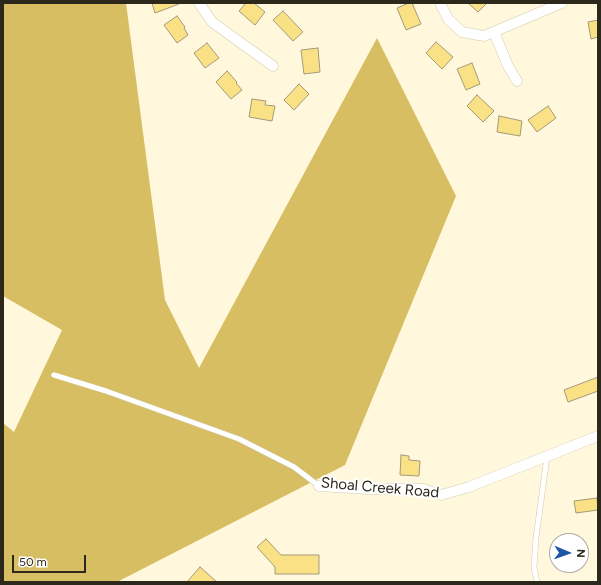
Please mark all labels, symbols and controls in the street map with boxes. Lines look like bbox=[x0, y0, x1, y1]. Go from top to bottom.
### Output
street label: Shoal Creek Road bbox=[320, 474, 440, 502]
north arrow bbox=[549, 533, 589, 573]
scale bar bbox=[14, 547, 88, 573]
text: N bbox=[574, 549, 587, 558]
text: 50 m bbox=[19, 555, 47, 569]

